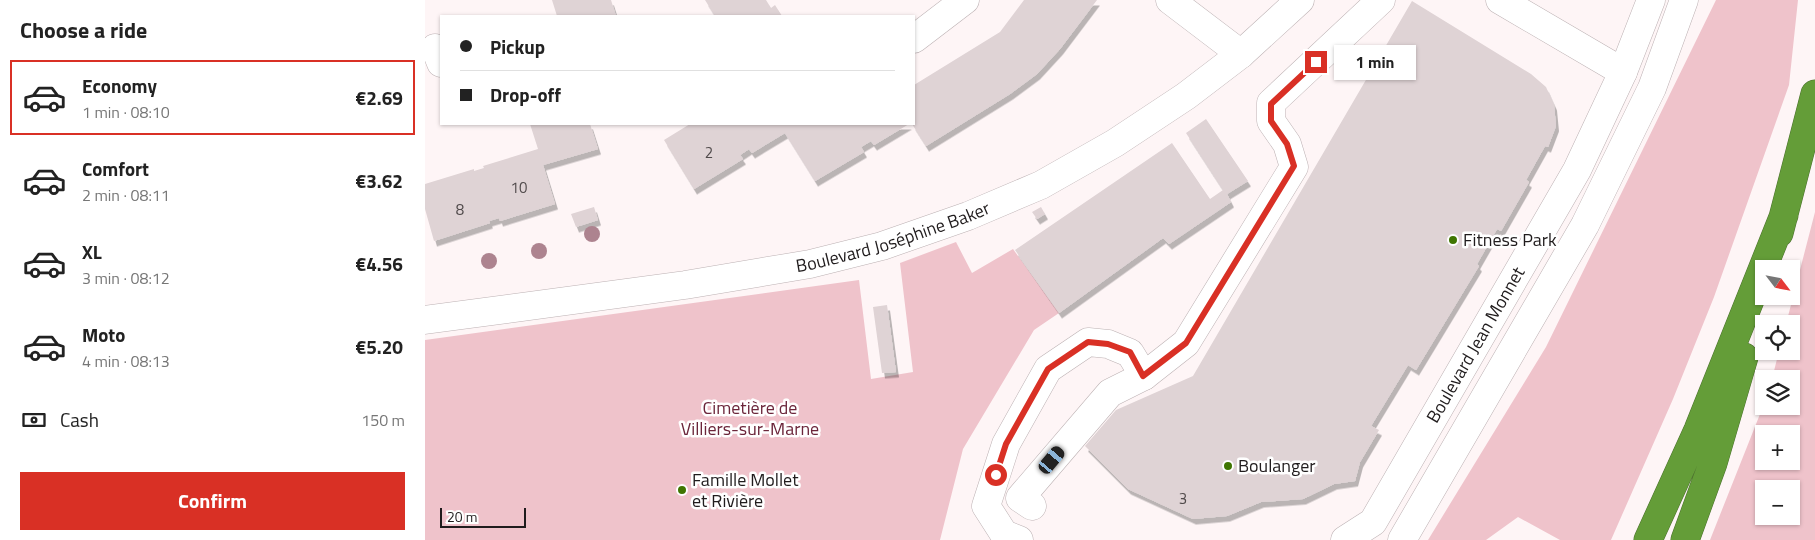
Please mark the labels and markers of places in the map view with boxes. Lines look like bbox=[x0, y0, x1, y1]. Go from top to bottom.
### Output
place label: Fitness Park bbox=[1463, 226, 1557, 253]
marker: Fitness Park bbox=[1447, 234, 1459, 246]
place label: Boulanger bbox=[1238, 452, 1316, 479]
marker: Boulanger bbox=[1222, 460, 1234, 472]
place label: Famille Mollet et Rivière bbox=[692, 466, 799, 514]
marker: Famille Mollet et Rivière bbox=[676, 484, 688, 496]

